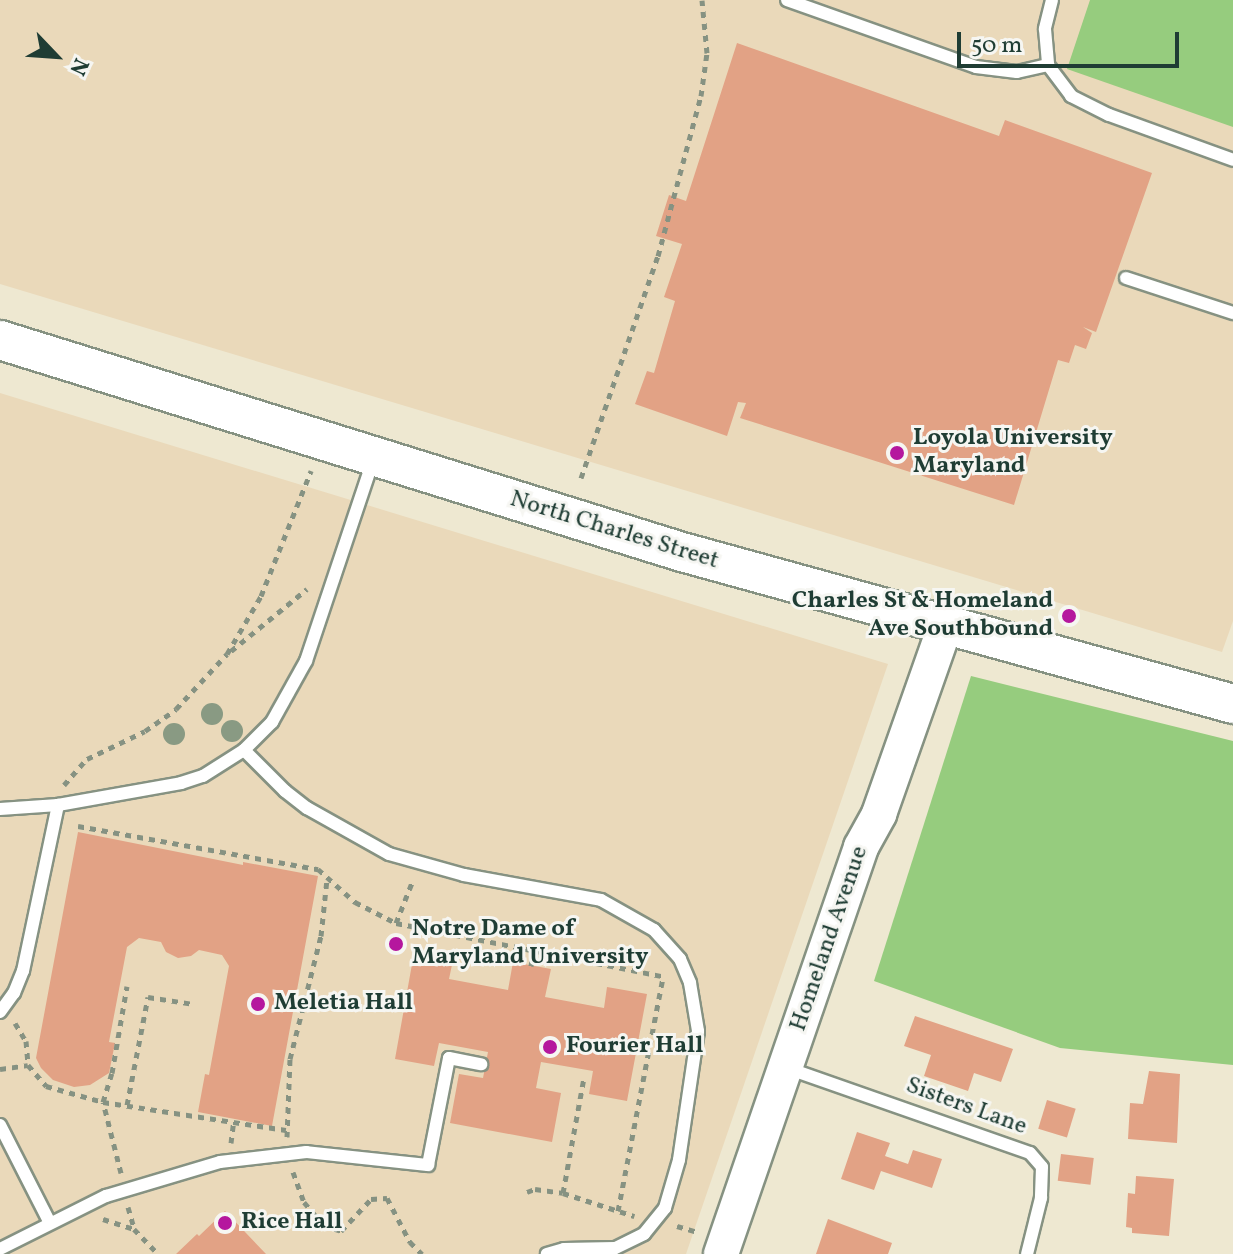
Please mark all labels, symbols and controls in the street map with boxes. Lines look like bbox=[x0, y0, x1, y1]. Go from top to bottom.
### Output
north arrow bbox=[16, 16, 96, 96]
scale bar bbox=[961, 16, 1183, 66]
text: 50 m bbox=[971, 29, 1023, 63]
text: N bbox=[61, 53, 96, 80]
place label: Loyola University Maryland bbox=[913, 425, 1113, 481]
marker: Loyola University Maryland bbox=[888, 444, 906, 462]
street label: North Charles Street bbox=[506, 486, 722, 576]
place label: Charles St & Homeland Ave Southbound bbox=[792, 588, 1053, 644]
marker: Charles St & Homeland Ave Southbound bbox=[1060, 607, 1078, 625]
street label: Homeland Avenue bbox=[785, 843, 875, 1035]
place label: Notre Dame of Maryland University bbox=[412, 916, 648, 972]
marker: Notre Dame of Maryland University bbox=[387, 935, 405, 953]
place label: Meletia Hall bbox=[274, 990, 413, 1018]
marker: Meletia Hall bbox=[249, 995, 267, 1013]
place label: Fourier Hall bbox=[566, 1033, 703, 1061]
marker: Fourier Hall bbox=[541, 1038, 559, 1056]
street label: Sisters Lane bbox=[902, 1072, 1030, 1142]
place label: Rice Hall bbox=[241, 1209, 342, 1237]
marker: Rice Hall bbox=[216, 1214, 234, 1232]

